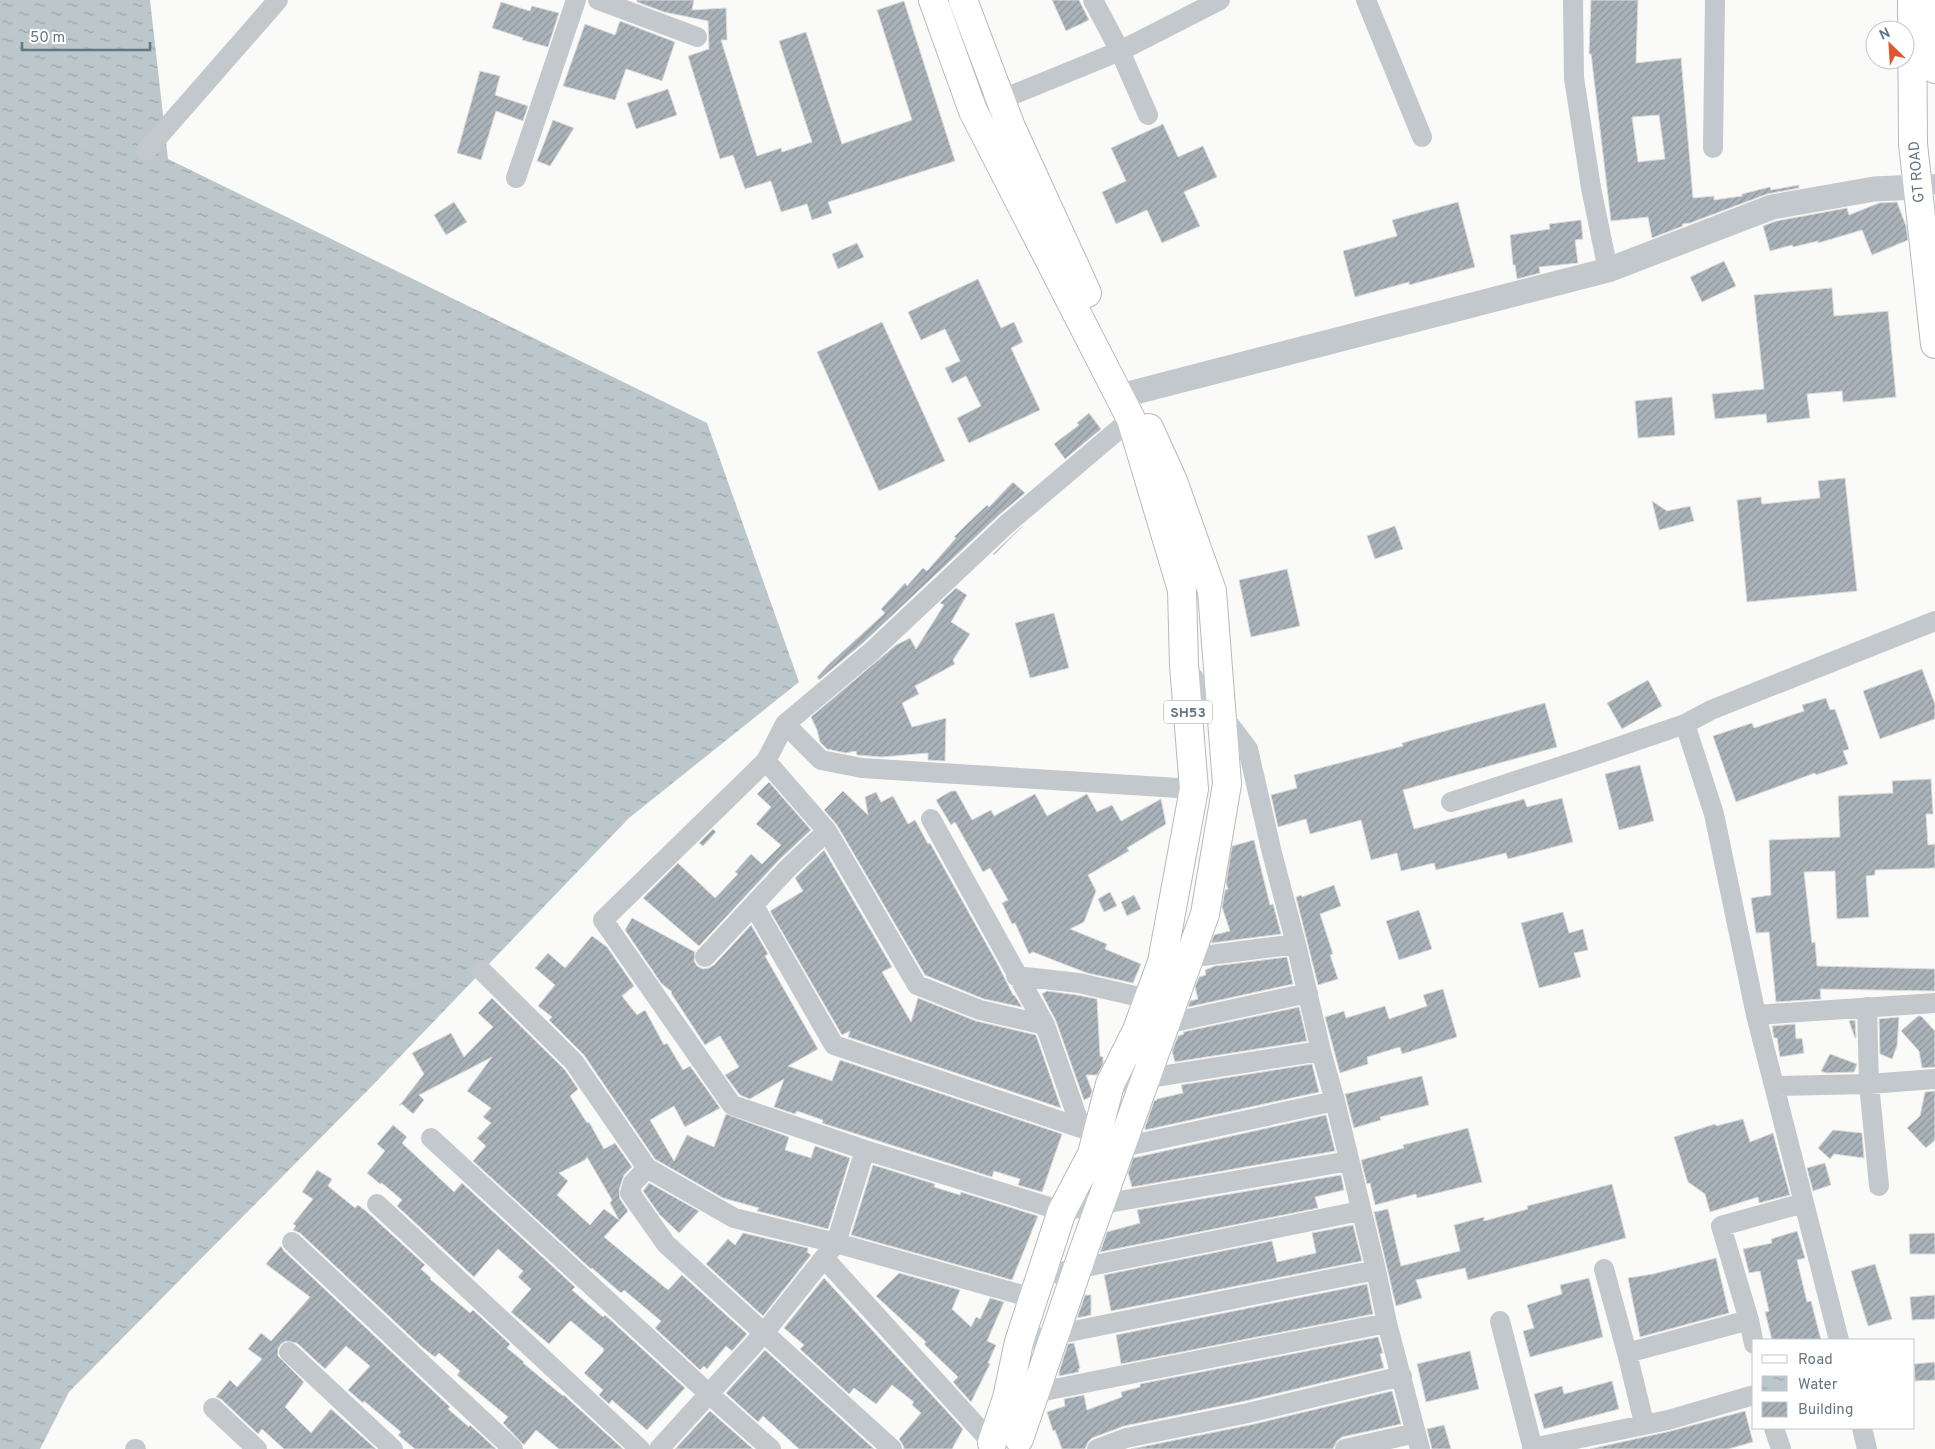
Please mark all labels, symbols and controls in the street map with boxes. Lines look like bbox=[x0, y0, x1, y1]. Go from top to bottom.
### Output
scale bar bbox=[22, 20, 150, 52]
north arrow bbox=[1865, 20, 1915, 70]
text: N bbox=[1877, 25, 1893, 44]
text: 50 m bbox=[30, 29, 65, 48]
street label: GT ROAD bbox=[1905, 140, 1930, 204]
road number: SH53 bbox=[1164, 700, 1212, 724]
legend bbox=[1752, 1339, 1915, 1429]
text: Road bbox=[1798, 1351, 1833, 1370]
text: Water bbox=[1798, 1376, 1838, 1395]
text: Building bbox=[1798, 1401, 1853, 1420]

